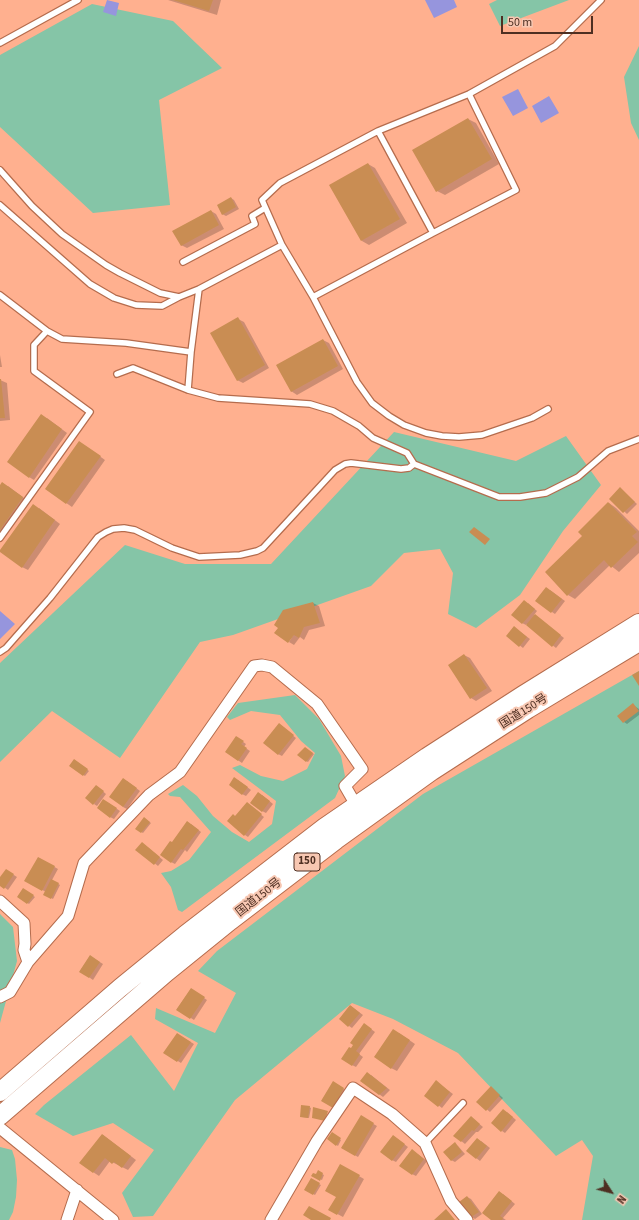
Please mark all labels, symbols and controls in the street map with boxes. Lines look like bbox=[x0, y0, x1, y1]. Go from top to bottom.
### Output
scale bar bbox=[503, 8, 595, 34]
text: 50 m bbox=[508, 14, 532, 31]
street label: 国道150号 bbox=[497, 692, 551, 732]
road number: 150 bbox=[294, 853, 320, 871]
street label: 国道150号 bbox=[233, 876, 285, 920]
north arrow bbox=[591, 1172, 631, 1212]
text: N bbox=[613, 1192, 629, 1207]

